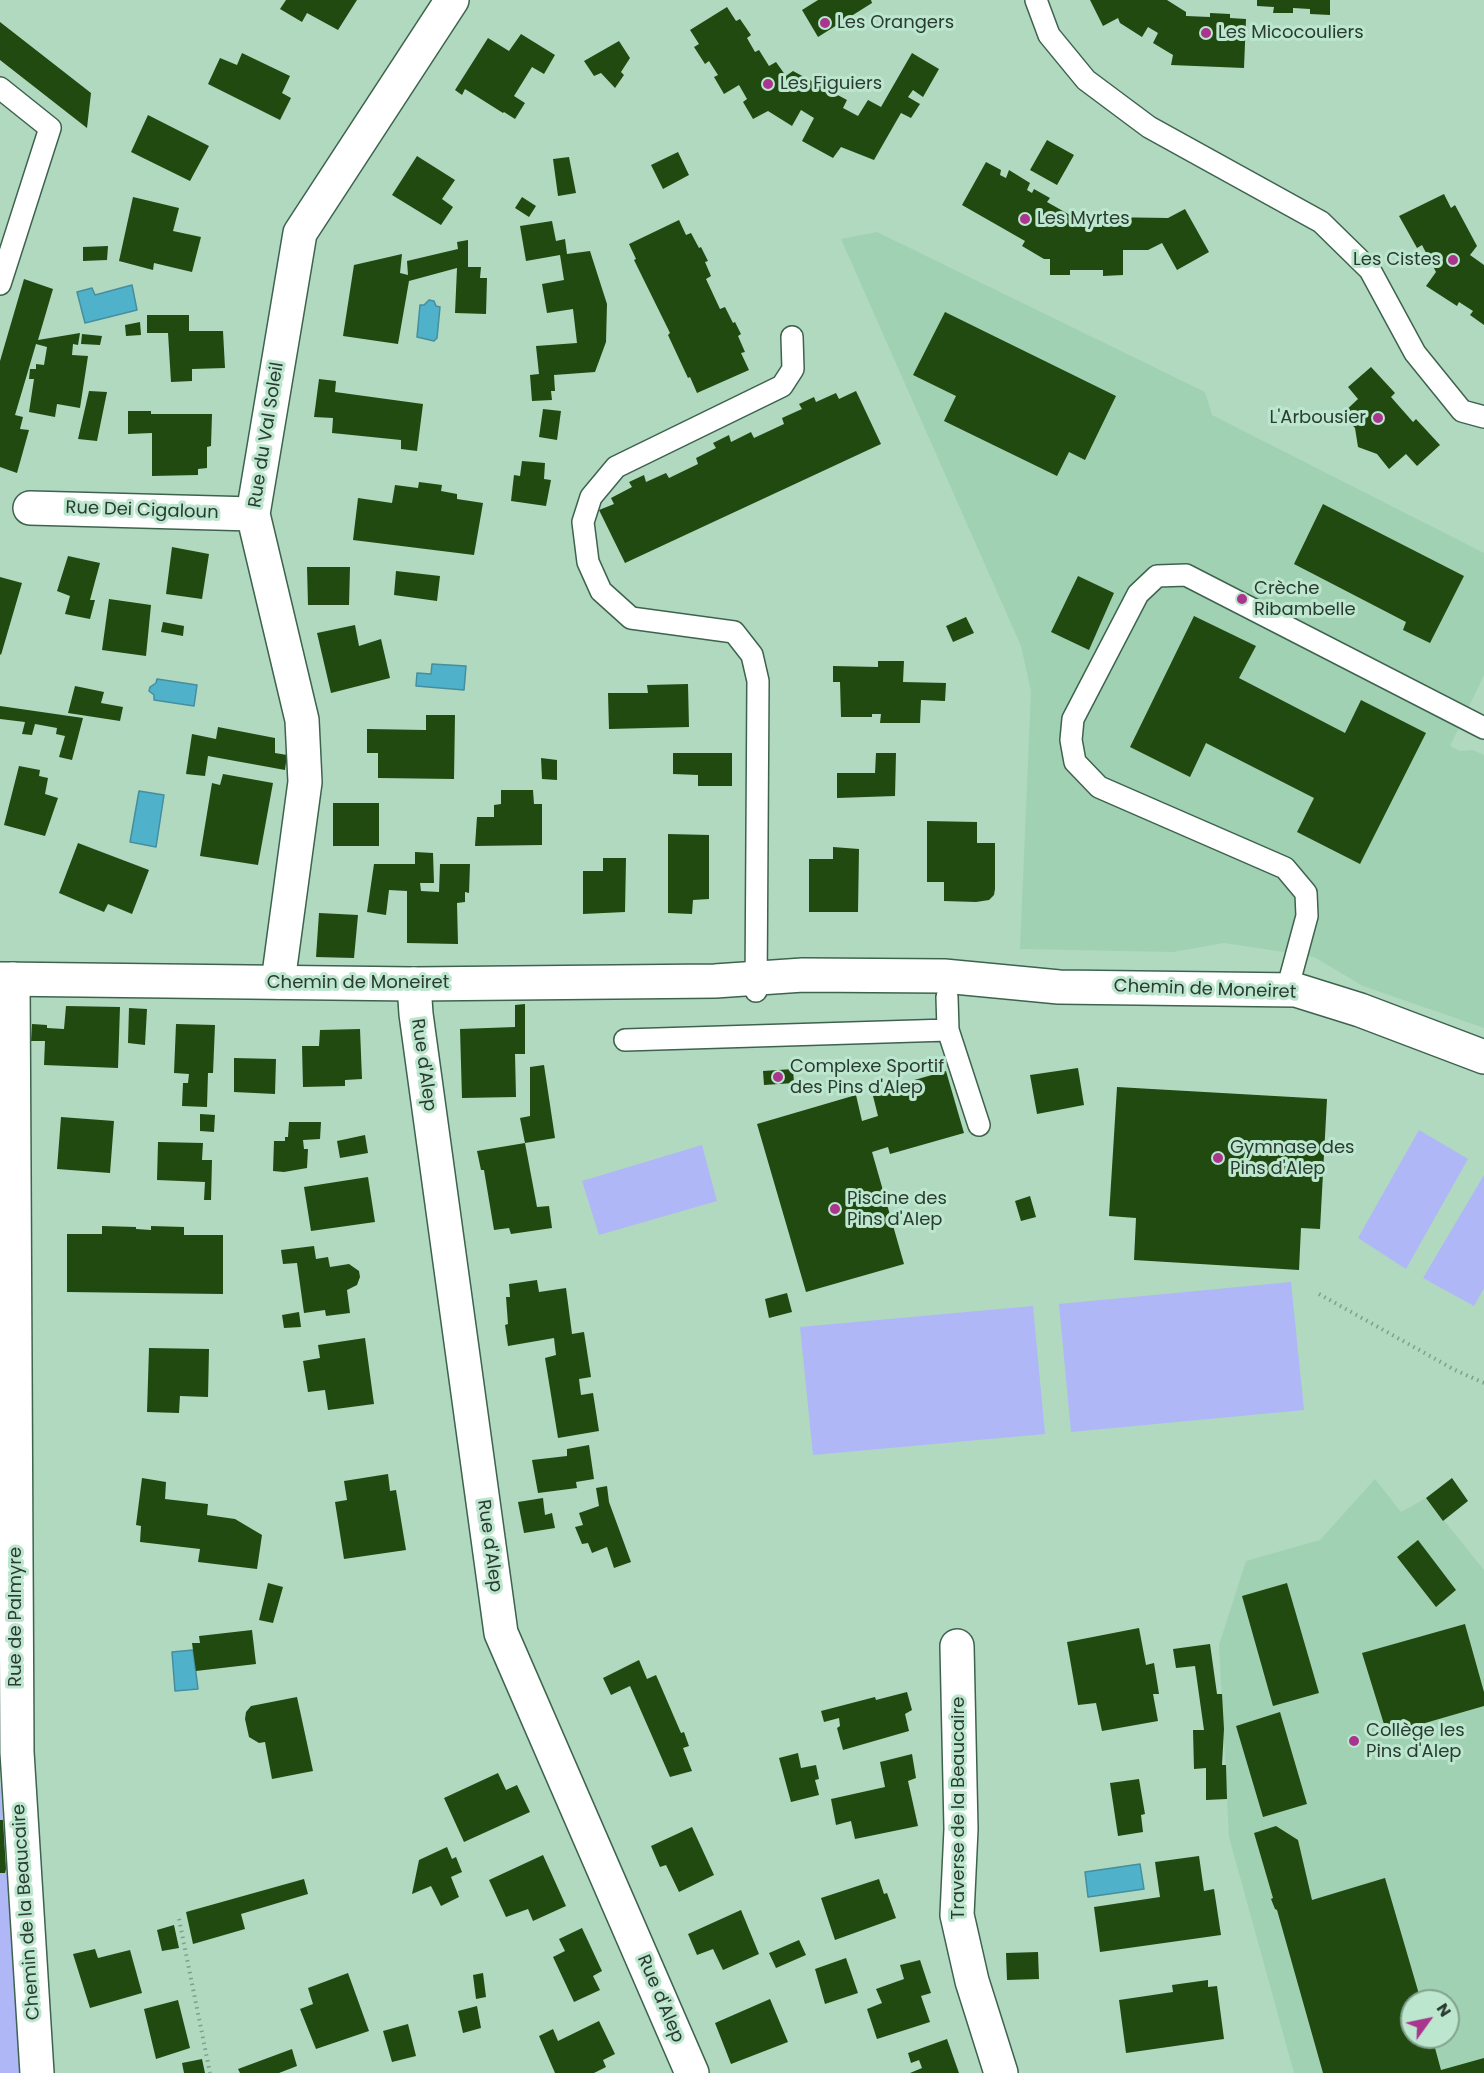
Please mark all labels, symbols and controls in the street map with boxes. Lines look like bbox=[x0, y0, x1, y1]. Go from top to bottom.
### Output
place label: Les Orangers bbox=[837, 12, 954, 34]
marker: Les Orangers bbox=[818, 16, 832, 30]
place label: Les Micocouliers bbox=[1218, 22, 1364, 44]
marker: Les Micocouliers bbox=[1199, 26, 1213, 40]
place label: Les Figuiers bbox=[780, 73, 882, 95]
marker: Les Figuiers bbox=[761, 77, 775, 91]
place label: Les Myrtes bbox=[1037, 208, 1130, 230]
marker: Les Myrtes bbox=[1018, 212, 1032, 226]
place label: Les Cistes bbox=[1353, 249, 1441, 271]
marker: Les Cistes bbox=[1446, 253, 1460, 267]
street label: Rue du Val Soleil bbox=[245, 361, 289, 509]
place label: L'Arbousier bbox=[1270, 407, 1366, 429]
marker: L'Arbousier bbox=[1371, 411, 1385, 425]
street label: Rue Dei Cigaloun bbox=[65, 498, 219, 524]
place label: Crèche Ribambelle bbox=[1254, 578, 1356, 620]
marker: Crèche Ribambelle bbox=[1235, 592, 1249, 606]
street label: Chemin de Moneiret bbox=[267, 972, 449, 994]
street label: Chemin de Moneiret bbox=[1113, 976, 1297, 1004]
street label: Rue d'Alep bbox=[406, 1017, 440, 1113]
place label: Complexe Sportif des Pins d'Alep bbox=[790, 1056, 944, 1098]
marker: Complexe Sportif des Pins d'Alep bbox=[771, 1070, 785, 1084]
place label: Gymnase des Pins d'Alep bbox=[1230, 1137, 1354, 1180]
marker: Gymnase des Pins d'Alep bbox=[1211, 1151, 1225, 1165]
place label: Piscine des Pins d'Alep bbox=[847, 1188, 947, 1230]
marker: Piscine des Pins d'Alep bbox=[828, 1202, 842, 1216]
street label: Rue d'Alep bbox=[472, 1498, 506, 1594]
street label: Rue de Palmyre bbox=[5, 1547, 27, 1687]
street label: Traverse de la Beaucaire bbox=[948, 1697, 970, 1919]
place label: Collège les Pins d'Alep bbox=[1366, 1720, 1465, 1762]
marker: Collège les Pins d'Alep bbox=[1347, 1734, 1361, 1748]
street label: Chemin de la Beaucaire bbox=[9, 1803, 45, 2021]
street label: Rue d'Alep bbox=[632, 1952, 688, 2046]
north arrow bbox=[1400, 1989, 1460, 2049]
text: N bbox=[1431, 1999, 1457, 2021]

